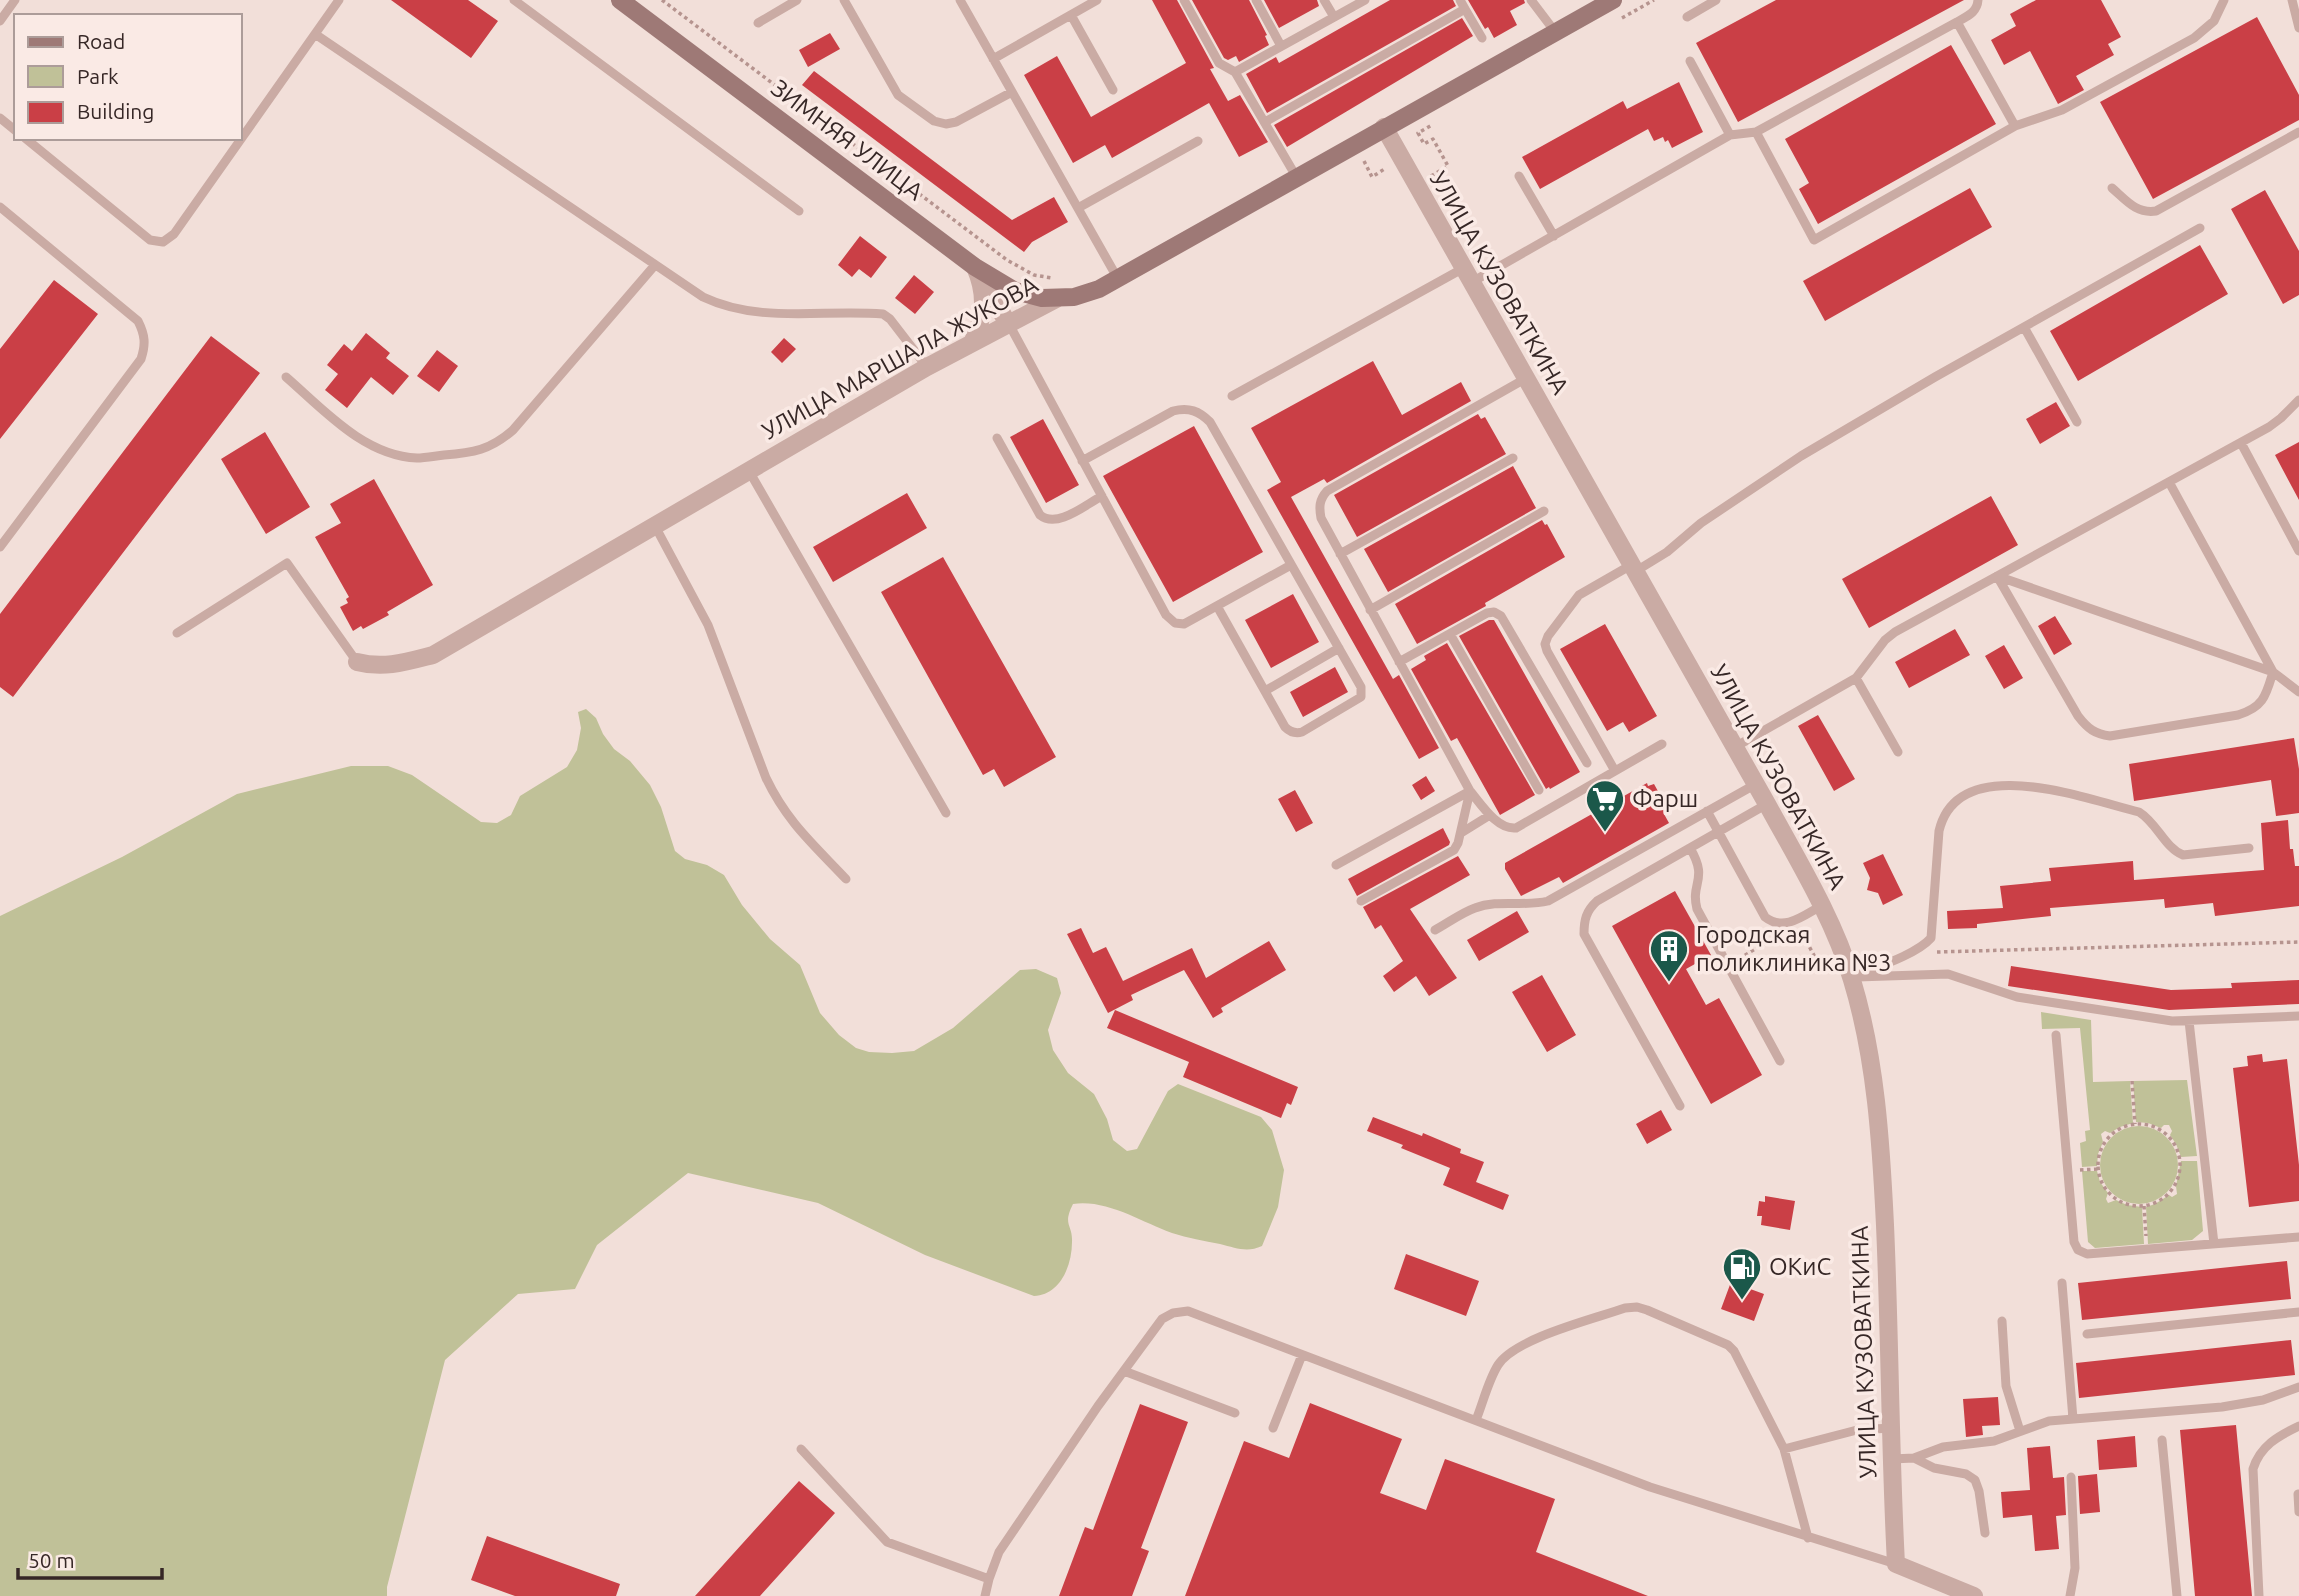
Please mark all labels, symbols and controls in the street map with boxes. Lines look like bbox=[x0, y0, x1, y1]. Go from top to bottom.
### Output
legend bbox=[14, 14, 242, 140]
text: Road bbox=[77, 29, 125, 53]
text: Park bbox=[77, 64, 119, 88]
street label: ЗИМНЯЯ УЛИЦА bbox=[766, 74, 929, 206]
text: Building bbox=[77, 99, 154, 123]
street label: УЛИЦА КУЗОВАТКИНА bbox=[1425, 167, 1574, 399]
street label: УЛИЦА МАРШАЛА ЖУКОВА bbox=[757, 270, 1043, 445]
street label: УЛИЦА КУЗОВАТКИНА bbox=[1705, 660, 1852, 894]
supermarket icon: Фарш bbox=[1584, 778, 1626, 833]
place label: Фарш bbox=[1632, 785, 1698, 812]
place label: Городская поликлиника №3 bbox=[1696, 921, 1892, 976]
building icon: Городская поликлиника №3 bbox=[1648, 928, 1690, 983]
street label: УЛИЦА КУЗОВАТКИНА bbox=[1846, 1225, 1881, 1479]
fuel station icon: ОКиС bbox=[1721, 1246, 1763, 1301]
place label: ОКиС bbox=[1769, 1253, 1831, 1280]
scale bar bbox=[18, 1536, 161, 1580]
text: 50 m bbox=[28, 1548, 75, 1572]

